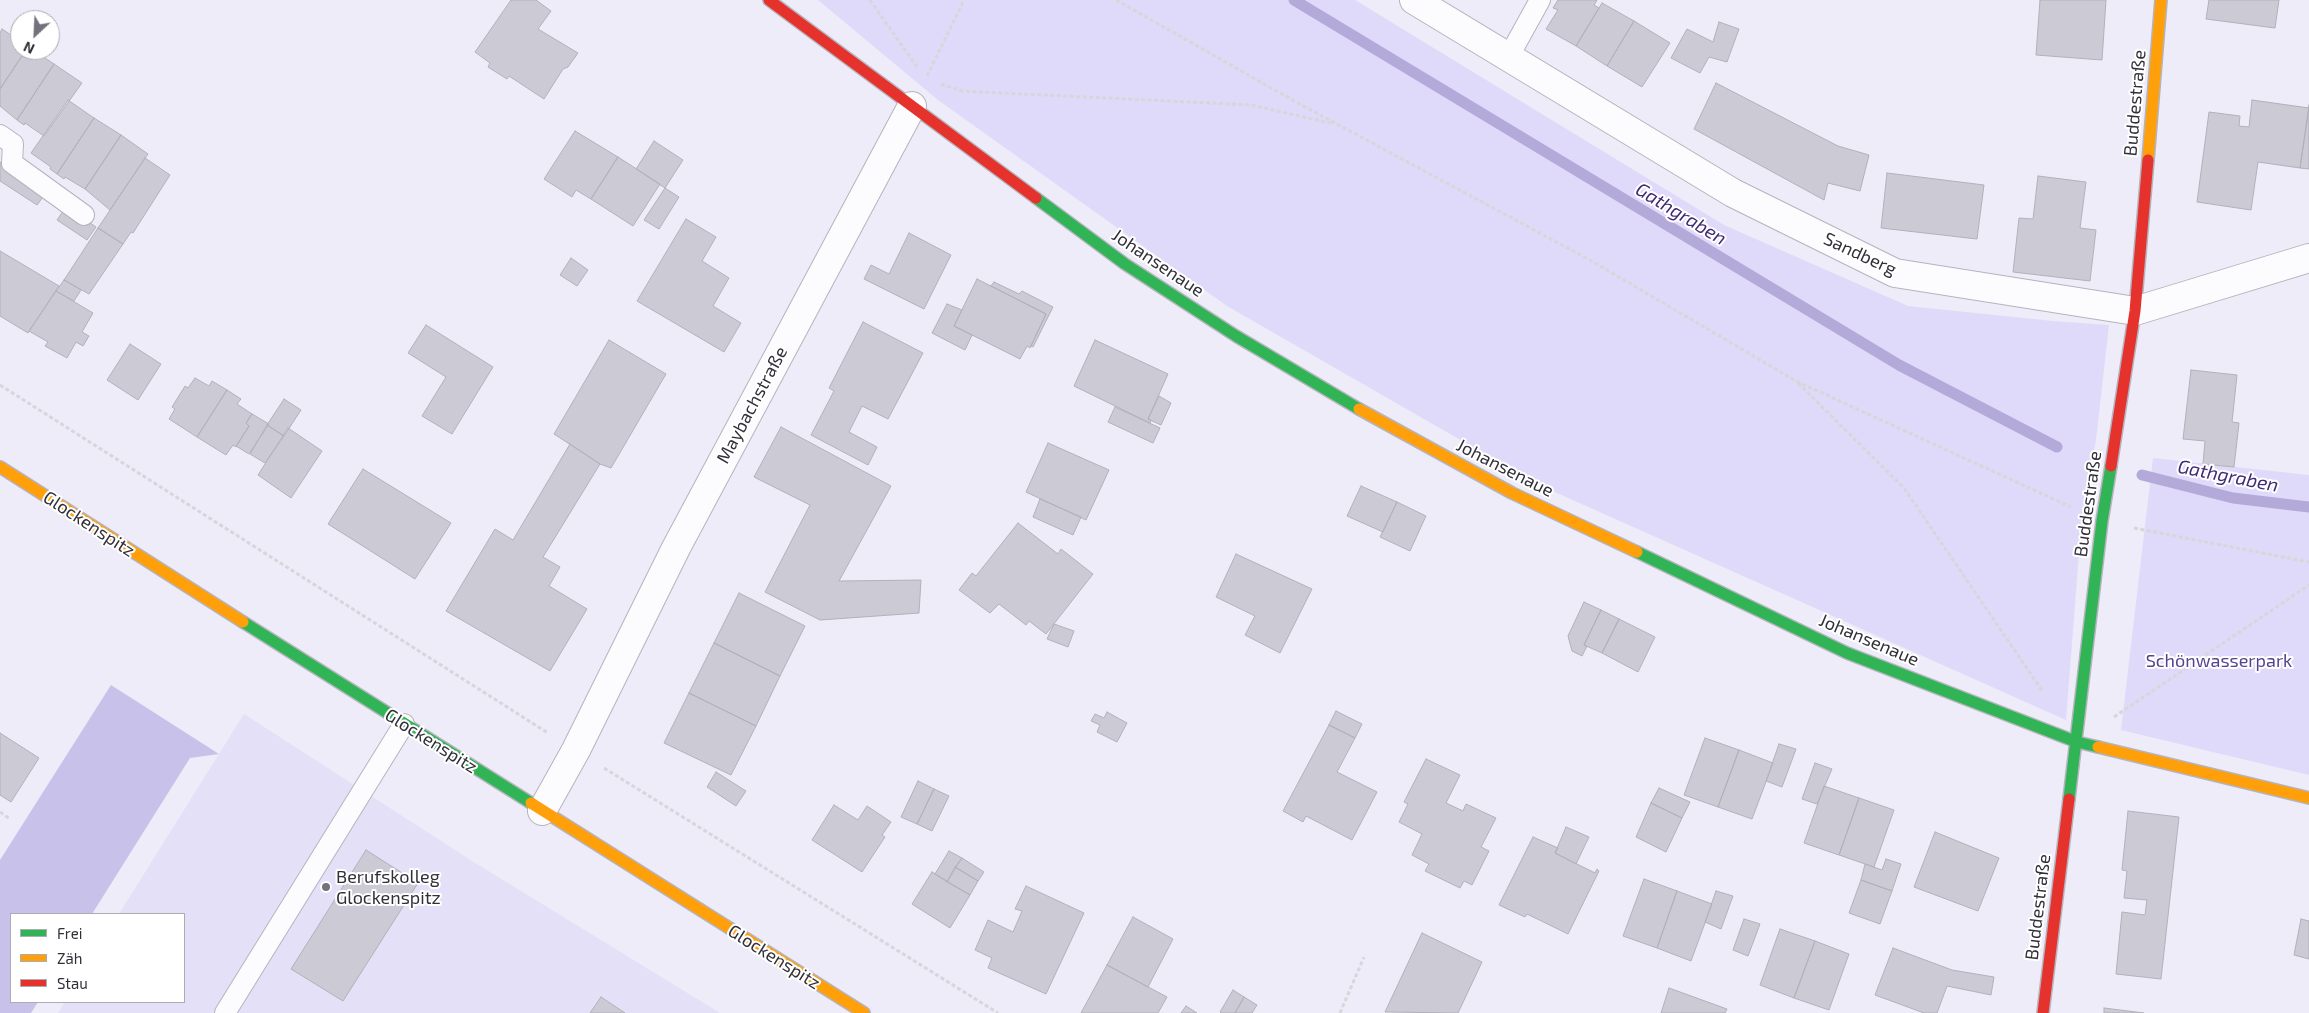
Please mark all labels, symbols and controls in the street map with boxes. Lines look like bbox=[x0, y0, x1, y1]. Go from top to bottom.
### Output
north arrow bbox=[10, 10, 60, 60]
text: N bbox=[21, 38, 37, 58]
street label: Buddestraße bbox=[2120, 49, 2150, 157]
water label: Gathgraben bbox=[1631, 178, 1731, 250]
street label: Johansenaue bbox=[1108, 224, 1208, 302]
street label: Sandberg bbox=[1820, 228, 1900, 280]
street label: Maybachstraße bbox=[712, 343, 792, 467]
street label: Johansenaue bbox=[1453, 434, 1557, 502]
street label: Buddestraße bbox=[2070, 450, 2106, 558]
water label: Gathgraben bbox=[2176, 455, 2280, 497]
street label: Glockenspitz bbox=[39, 486, 139, 562]
street label: Johansenaue bbox=[1816, 609, 1922, 671]
park label: Schönwasserpark bbox=[2146, 650, 2292, 672]
street label: Glockenspitz bbox=[381, 704, 481, 778]
street label: Buddestraße bbox=[2021, 853, 2055, 961]
place label: Berufskolleg Glockenspitz bbox=[336, 866, 441, 909]
marker: Berufskolleg Glockenspitz bbox=[320, 881, 332, 893]
legend bbox=[10, 913, 185, 1003]
street label: Glockenspitz bbox=[724, 920, 824, 994]
text: Frei bbox=[57, 924, 82, 942]
text: Zäh bbox=[57, 949, 82, 967]
text: Stau bbox=[57, 974, 88, 992]

